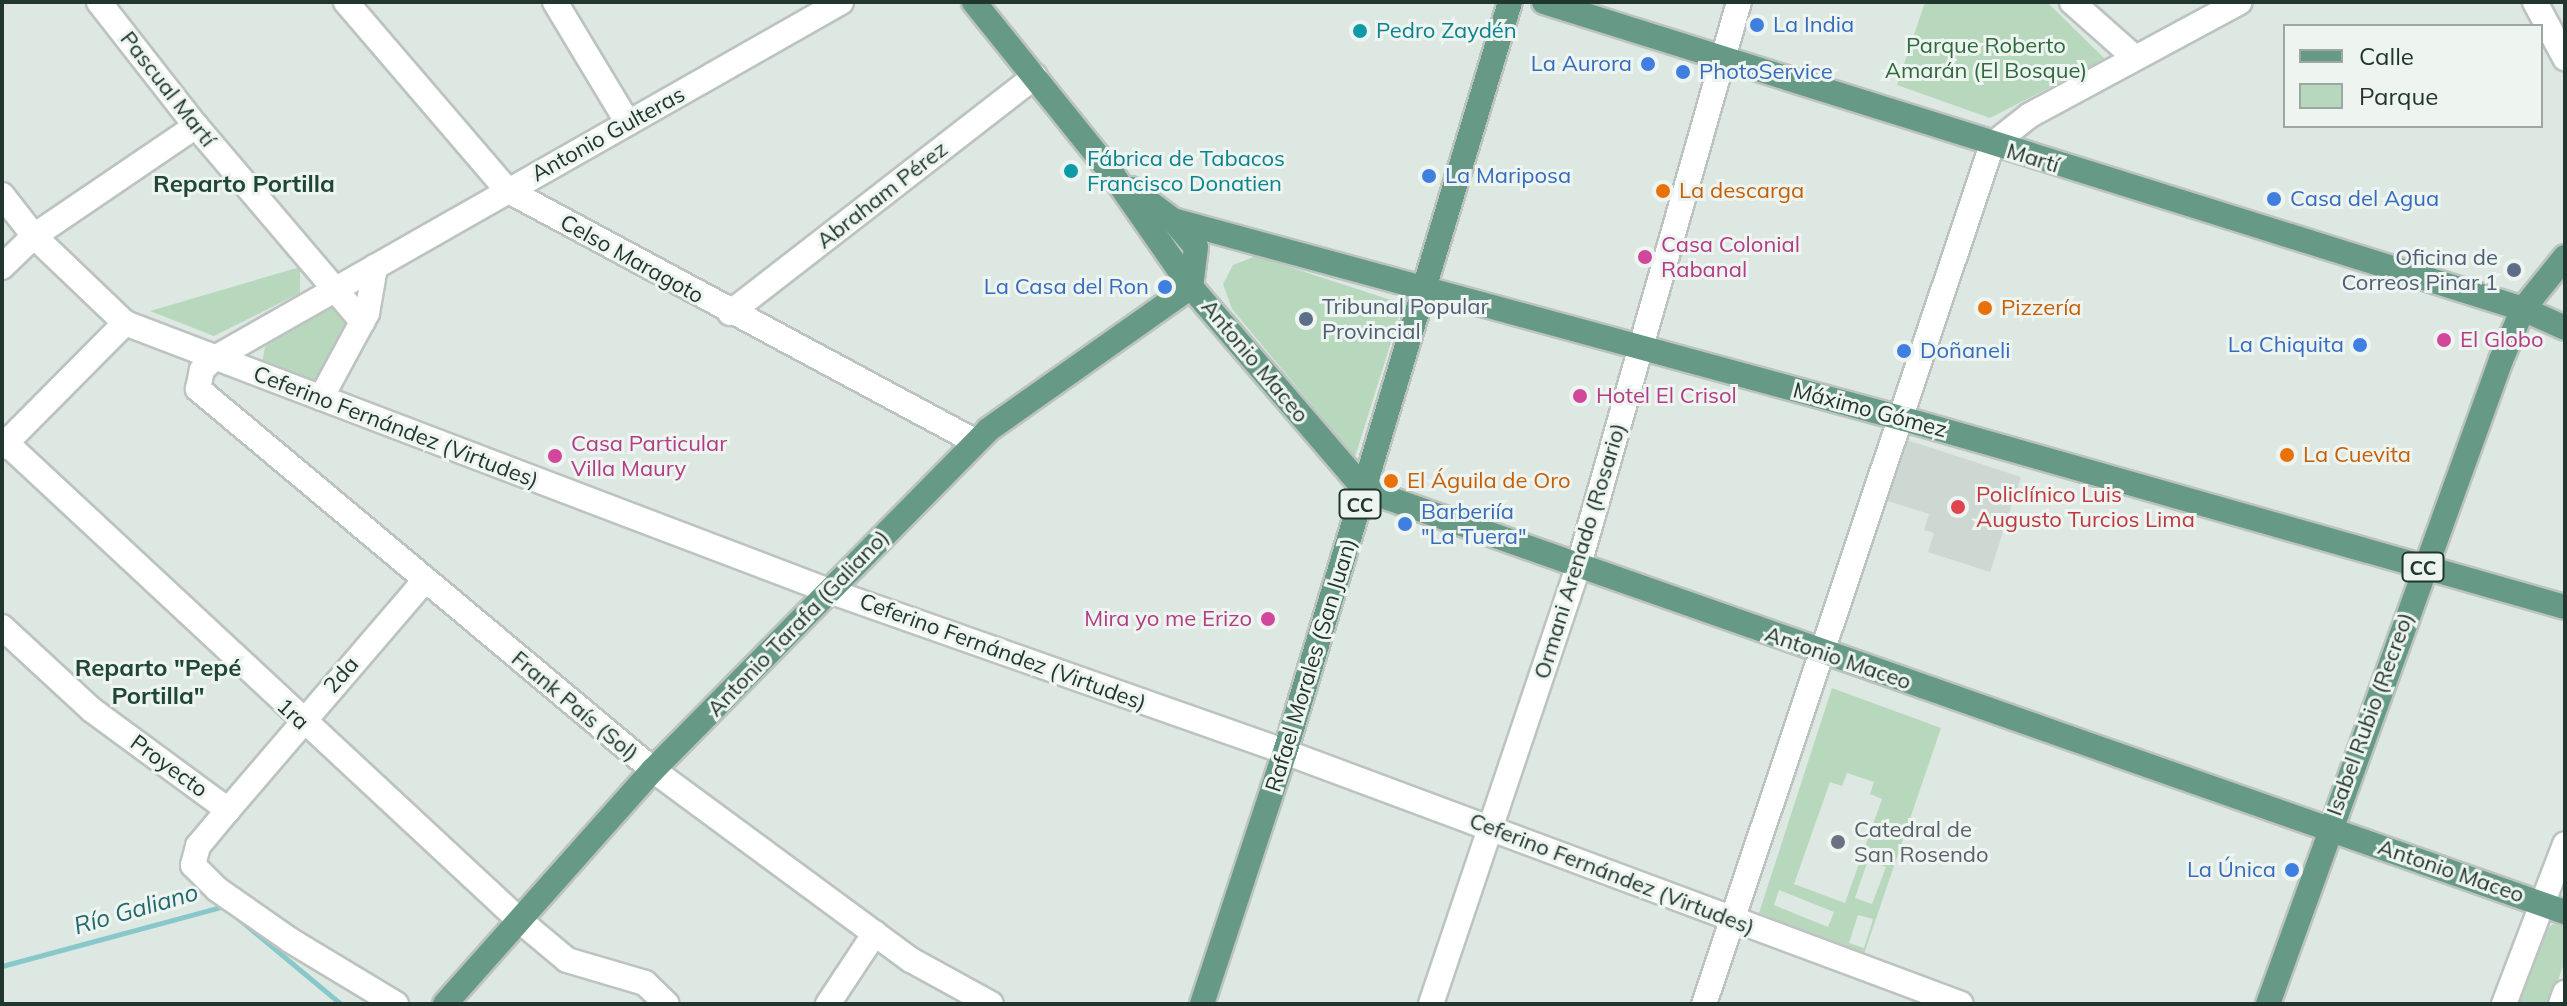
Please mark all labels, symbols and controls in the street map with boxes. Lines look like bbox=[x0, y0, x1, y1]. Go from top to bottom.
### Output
place label: La India bbox=[1773, 12, 1854, 38]
marker: La India bbox=[1748, 16, 1766, 34]
place label: Pedro Zaydén bbox=[1376, 18, 1517, 44]
marker: Pedro Zaydén bbox=[1351, 22, 1369, 40]
legend bbox=[2283, 24, 2543, 128]
street label: Pascual Martí bbox=[115, 26, 221, 152]
park label: Parque Roberto Amarán (El Bosque) bbox=[1885, 32, 2087, 84]
text: Calle bbox=[2359, 41, 2414, 71]
place label: La Aurora bbox=[1531, 51, 1632, 77]
marker: La Aurora bbox=[1639, 55, 1657, 73]
place label: PhotoService bbox=[1699, 59, 1833, 85]
marker: PhotoService bbox=[1674, 63, 1692, 81]
street label: Antonio Gulteras bbox=[527, 81, 689, 187]
text: Parque bbox=[2359, 81, 2438, 111]
street label: Abraham Pérez bbox=[811, 136, 953, 254]
street label: Martí bbox=[2004, 138, 2062, 178]
place label: Fábrica de Tabacos Francisco Donatien bbox=[1087, 145, 1285, 196]
marker: Fábrica de Tabacos Francisco Donatien bbox=[1062, 162, 1080, 180]
place label: La Mariposa bbox=[1445, 163, 1571, 189]
marker: La Mariposa bbox=[1420, 167, 1438, 185]
district label: Reparto Portilla bbox=[153, 170, 335, 198]
place label: La descarga bbox=[1679, 178, 1804, 204]
marker: La descarga bbox=[1654, 182, 1672, 200]
place label: Casa del Agua bbox=[2290, 186, 2439, 212]
marker: Casa del Agua bbox=[2265, 190, 2283, 208]
street label: Celso Maragoto bbox=[556, 209, 708, 309]
place label: Casa Colonial Rabanal bbox=[1661, 231, 1800, 282]
place label: Oficina de Correos Pinar 1 bbox=[2342, 244, 2498, 296]
marker: Casa Colonial Rabanal bbox=[1636, 248, 1654, 266]
marker: Oficina de Correos Pinar 1 bbox=[2505, 261, 2523, 279]
place label: La Casa del Ron bbox=[984, 274, 1149, 300]
marker: La Casa del Ron bbox=[1156, 278, 1174, 296]
place label: Tribunal Popular Provincial bbox=[1322, 293, 1489, 344]
street label: Antonio Maceo bbox=[1196, 294, 1314, 428]
place label: Pizzería bbox=[2001, 295, 2082, 321]
marker: Pizzería bbox=[1976, 299, 1994, 317]
marker: Tribunal Popular Provincial bbox=[1297, 310, 1315, 328]
place label: El Globo bbox=[2460, 327, 2544, 353]
marker: El Globo bbox=[2435, 331, 2453, 349]
place label: La Chiquita bbox=[2228, 332, 2344, 358]
marker: La Chiquita bbox=[2351, 336, 2369, 354]
place label: Doñaneli bbox=[1920, 338, 2010, 364]
marker: Doñaneli bbox=[1895, 342, 1913, 360]
street label: Ceferino Fernández (Virtudes) bbox=[250, 360, 542, 494]
street label: Máximo Gómez bbox=[1790, 377, 1950, 443]
place label: Hotel El Crisol bbox=[1596, 383, 1737, 409]
marker: Hotel El Crisol bbox=[1571, 387, 1589, 405]
street label: Ormani Arenado (Rosario) bbox=[1528, 420, 1632, 682]
place label: Casa Particular Villa Maury bbox=[571, 430, 727, 482]
place label: La Cuevita bbox=[2303, 442, 2411, 468]
marker: La Cuevita bbox=[2278, 446, 2296, 464]
marker: Casa Particular Villa Maury bbox=[546, 447, 564, 465]
place label: El Águila de Oro bbox=[1407, 468, 1571, 494]
marker: El Águila de Oro bbox=[1382, 472, 1400, 490]
place label: Policlínico Luis Augusto Turcios Lima bbox=[1976, 481, 2195, 532]
road number: CC bbox=[1338, 488, 1382, 520]
marker: Policlínico Luis Augusto Turcios Lima bbox=[1947, 496, 1969, 518]
place label: Barberiía "La Tuera" bbox=[1421, 498, 1527, 550]
marker: Barberiía "La Tuera" bbox=[1396, 515, 1414, 533]
street label: Antonio Tarafa (Galiano) bbox=[702, 524, 894, 722]
street label: Rafael Morales (San Juan) bbox=[1260, 535, 1362, 795]
road number: CC bbox=[2401, 551, 2445, 583]
street label: Ceferino Fernández (Virtudes) bbox=[856, 588, 1150, 716]
place label: Mira yo me Erizo bbox=[1084, 606, 1252, 632]
street label: Isabel Rubio (Recreo) bbox=[2321, 609, 2419, 819]
marker: Mira yo me Erizo bbox=[1259, 610, 1277, 628]
street label: Antonio Maceo bbox=[1761, 621, 1915, 695]
street label: Frank País (Sol) bbox=[506, 645, 644, 767]
street label: 2da bbox=[318, 651, 364, 699]
district label: Reparto "Pepé Portilla" bbox=[75, 654, 241, 710]
street label: 1ra bbox=[271, 693, 315, 735]
street label: Proyecto bbox=[125, 729, 213, 803]
street label: Ceferino Fernández (Virtudes) bbox=[1466, 807, 1758, 941]
place label: Catedral de San Rosendo bbox=[1854, 816, 1989, 868]
marker: Catedral de San Rosendo bbox=[1829, 833, 1847, 851]
street label: Antonio Maceo bbox=[2374, 834, 2528, 908]
place label: La Única bbox=[2187, 857, 2276, 883]
marker: La Única bbox=[2283, 861, 2301, 879]
water label: Río Galiano bbox=[71, 878, 201, 940]

